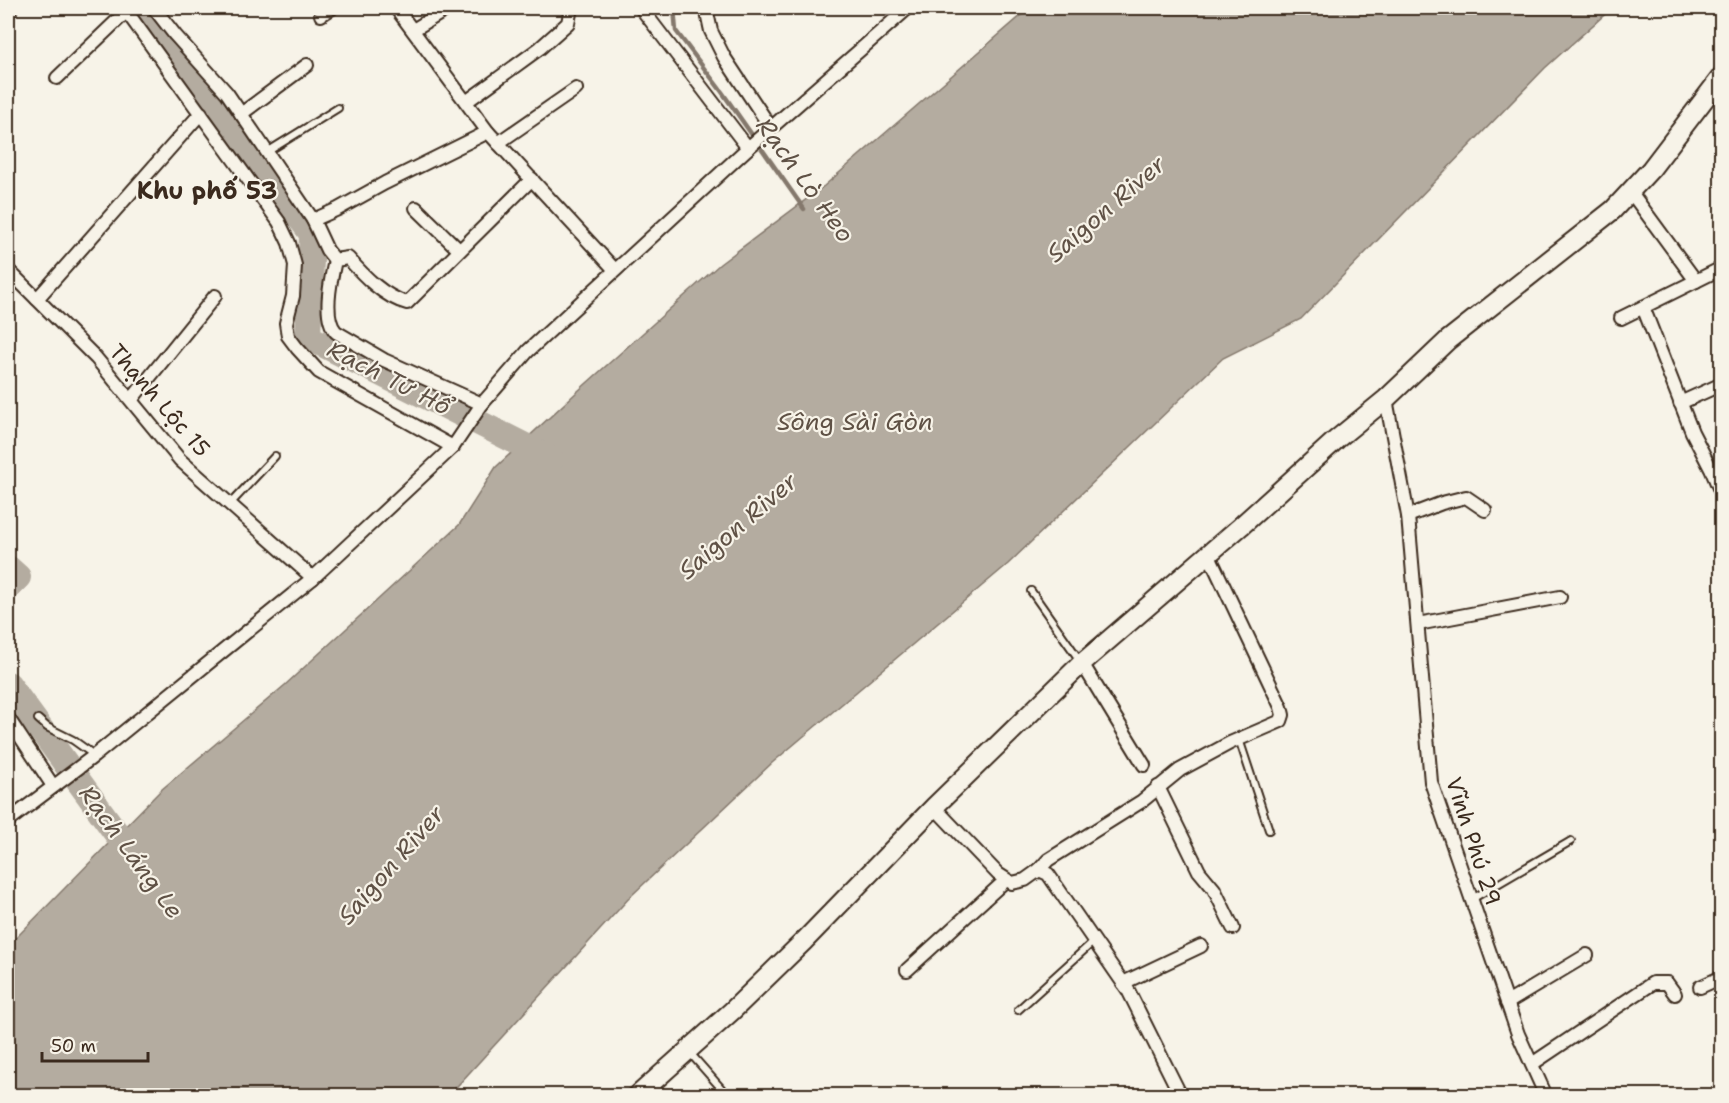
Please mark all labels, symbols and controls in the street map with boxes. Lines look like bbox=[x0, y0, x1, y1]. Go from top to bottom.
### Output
water label: Rạch Lò Heo bbox=[749, 111, 861, 249]
water label: Saigon River bbox=[1040, 148, 1173, 269]
district label: Khu phố 53 bbox=[137, 175, 277, 207]
water label: Rạch Tư Hổ bbox=[322, 333, 459, 424]
street label: Thạnh Lộc 15 bbox=[103, 338, 217, 463]
water label: Sông Sài Gòn bbox=[777, 406, 933, 438]
water label: Saigon River bbox=[672, 465, 805, 586]
street label: Vĩnh Phú 29 bbox=[1439, 774, 1508, 909]
water label: Rạch Láng Le bbox=[72, 779, 190, 925]
water label: Saigon River bbox=[331, 798, 452, 931]
scale bar bbox=[42, 1025, 148, 1063]
text: 50 m bbox=[51, 1034, 96, 1058]

